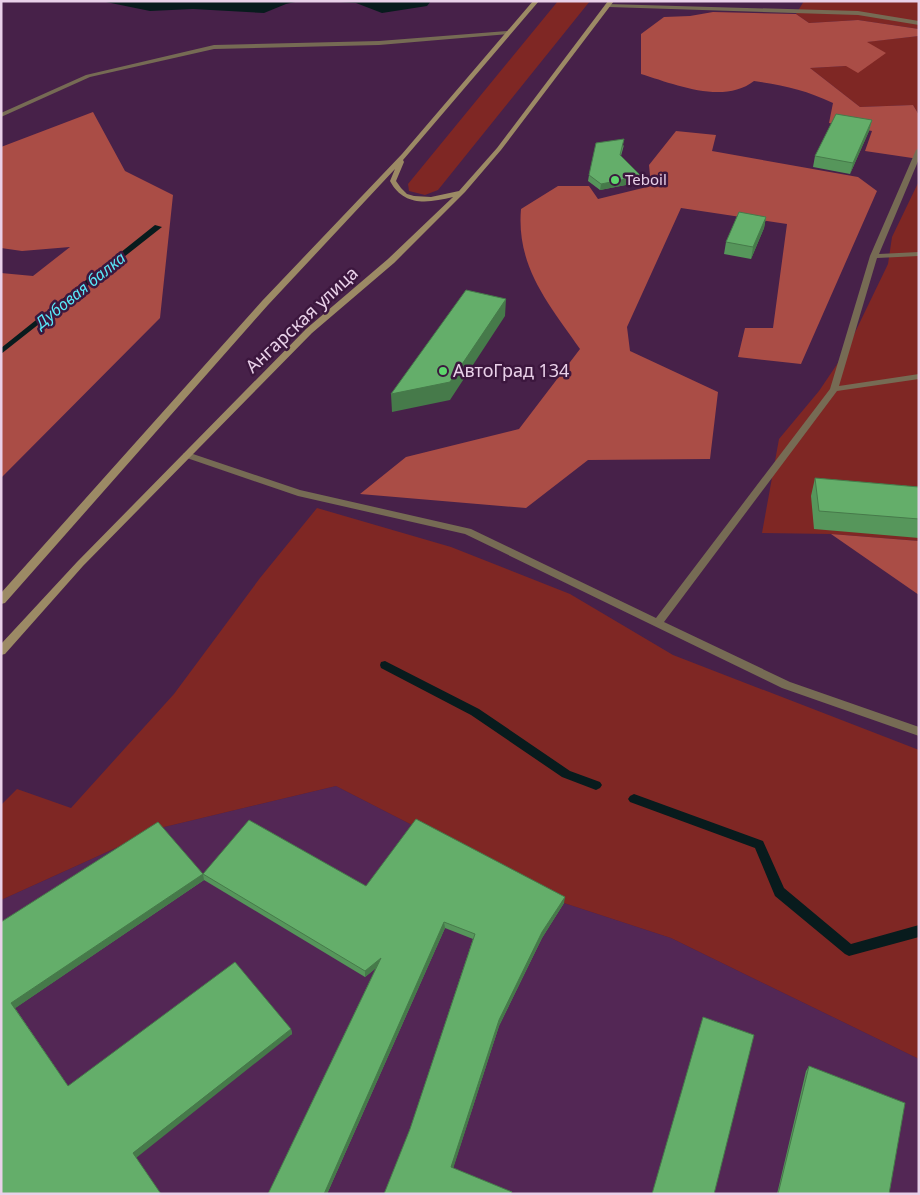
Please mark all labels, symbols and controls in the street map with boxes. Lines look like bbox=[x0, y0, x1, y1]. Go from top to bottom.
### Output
place label: Teboil bbox=[625, 169, 667, 189]
marker: Teboil bbox=[609, 174, 621, 186]
water label: Дубовая балка bbox=[29, 247, 130, 335]
street label: Ангарская улица bbox=[240, 261, 363, 378]
place label: АвтоГрад 134 bbox=[453, 358, 569, 382]
marker: АвтоГрад 134 bbox=[437, 365, 449, 377]

